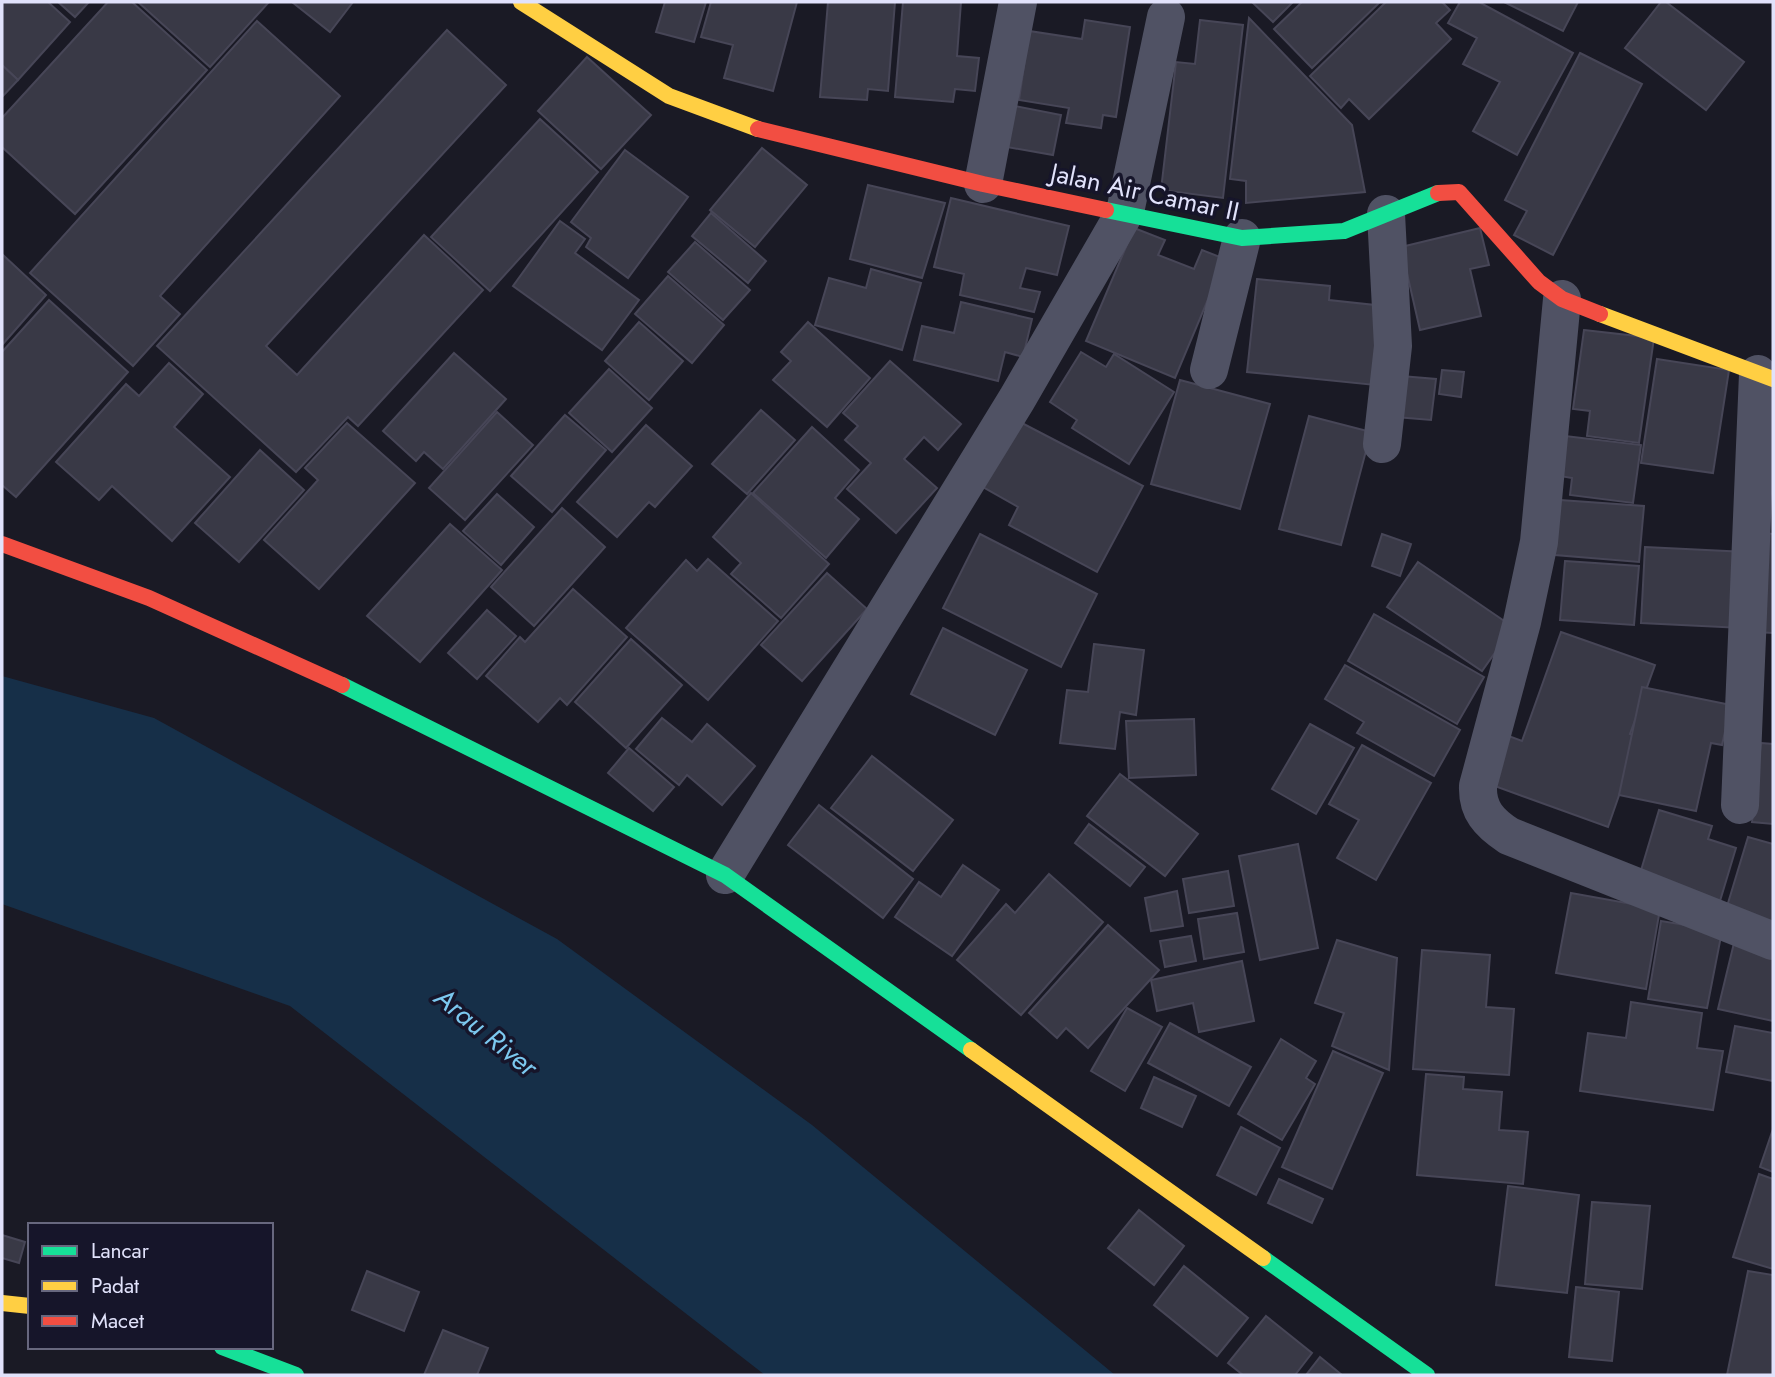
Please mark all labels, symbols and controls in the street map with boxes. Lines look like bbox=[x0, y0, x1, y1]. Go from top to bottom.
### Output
street label: Jalan Air Camar II bbox=[1044, 153, 1243, 231]
water label: Arau River bbox=[425, 977, 548, 1088]
legend bbox=[28, 1223, 273, 1349]
text: Lancar bbox=[91, 1236, 150, 1266]
text: Padat bbox=[91, 1271, 139, 1301]
text: Macet bbox=[91, 1306, 144, 1336]

